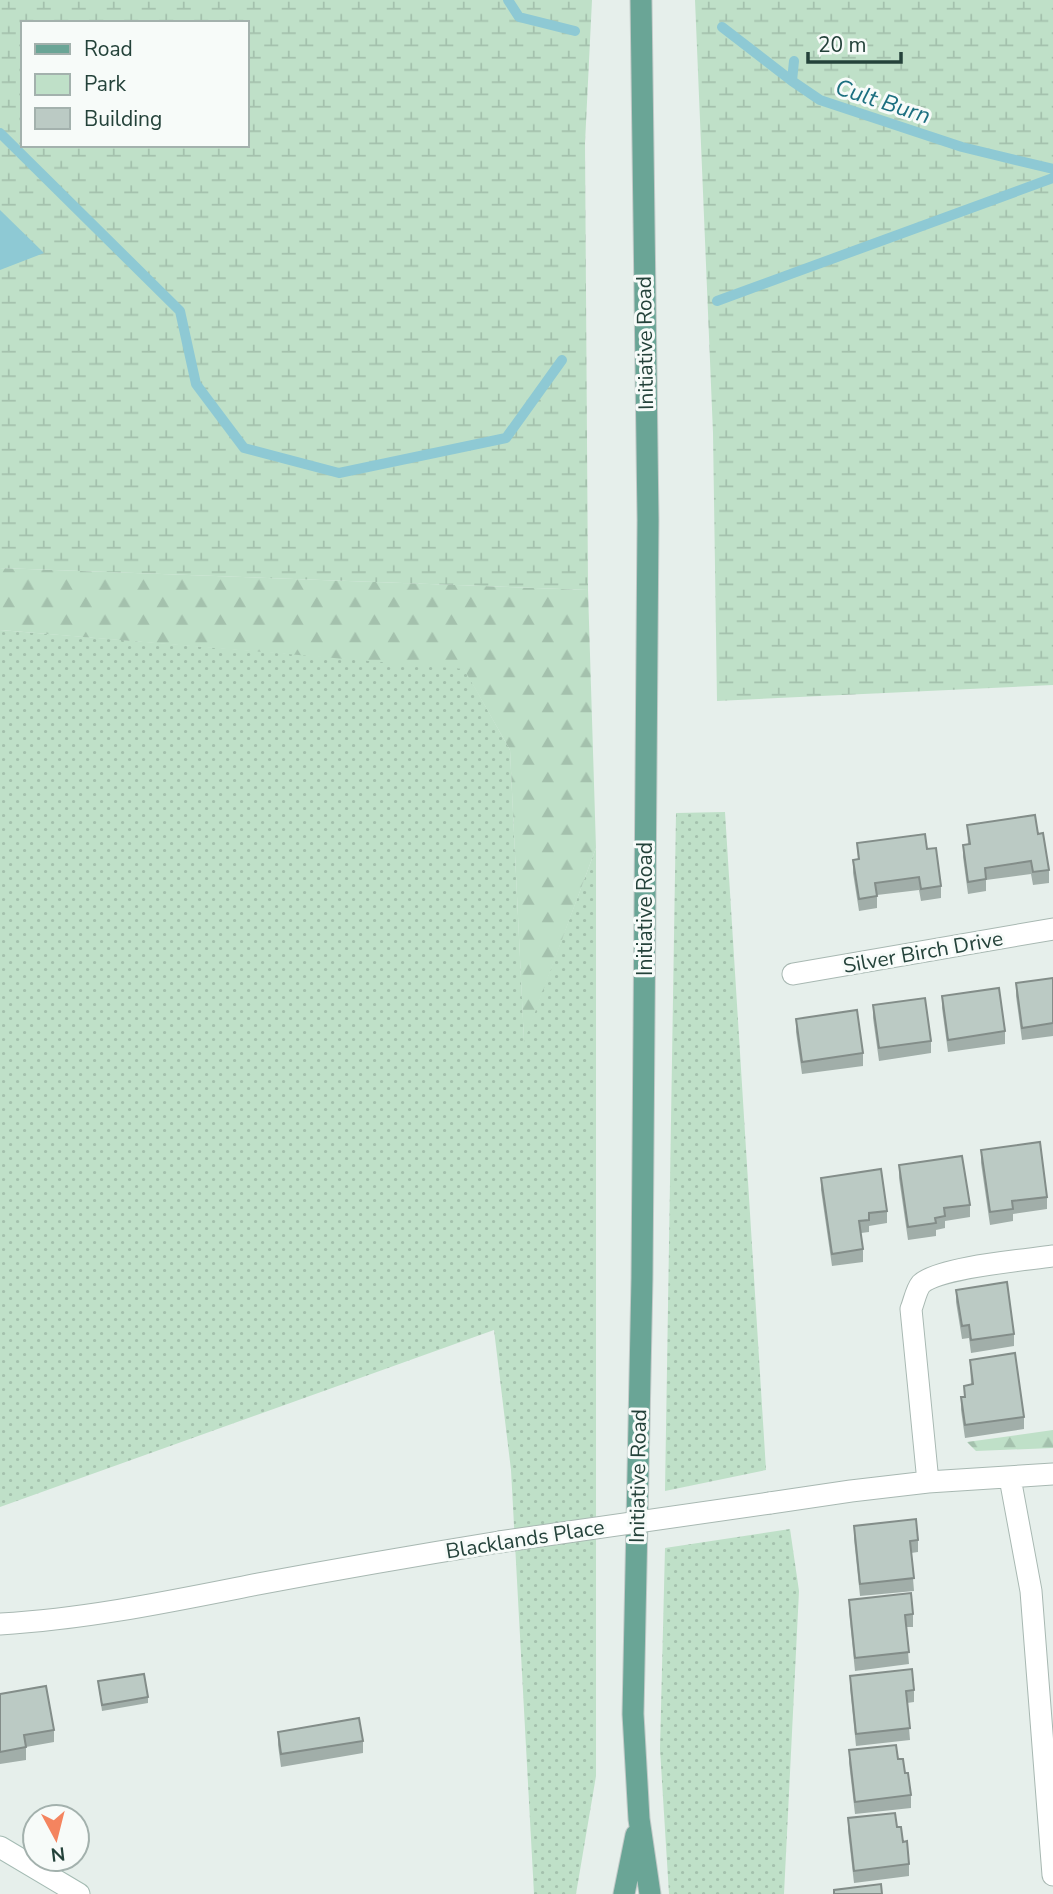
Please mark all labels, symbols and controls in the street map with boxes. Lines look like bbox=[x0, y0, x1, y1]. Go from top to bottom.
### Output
legend bbox=[21, 21, 248, 147]
scale bar bbox=[808, 21, 901, 65]
text: 20 m bbox=[818, 31, 867, 59]
text: Road bbox=[84, 35, 133, 63]
text: Park bbox=[84, 70, 126, 98]
water label: Cult Burn bbox=[831, 72, 934, 131]
text: Building bbox=[84, 105, 162, 133]
street label: Initiative Road bbox=[630, 276, 660, 410]
street label: Initiative Road bbox=[631, 842, 659, 976]
street label: Silver Birch Drive bbox=[841, 924, 1005, 980]
street label: Initiative Road bbox=[623, 1409, 653, 1543]
street label: Blacklands Place bbox=[444, 1513, 606, 1565]
north arrow bbox=[21, 1803, 91, 1873]
text: N bbox=[49, 1840, 67, 1868]

